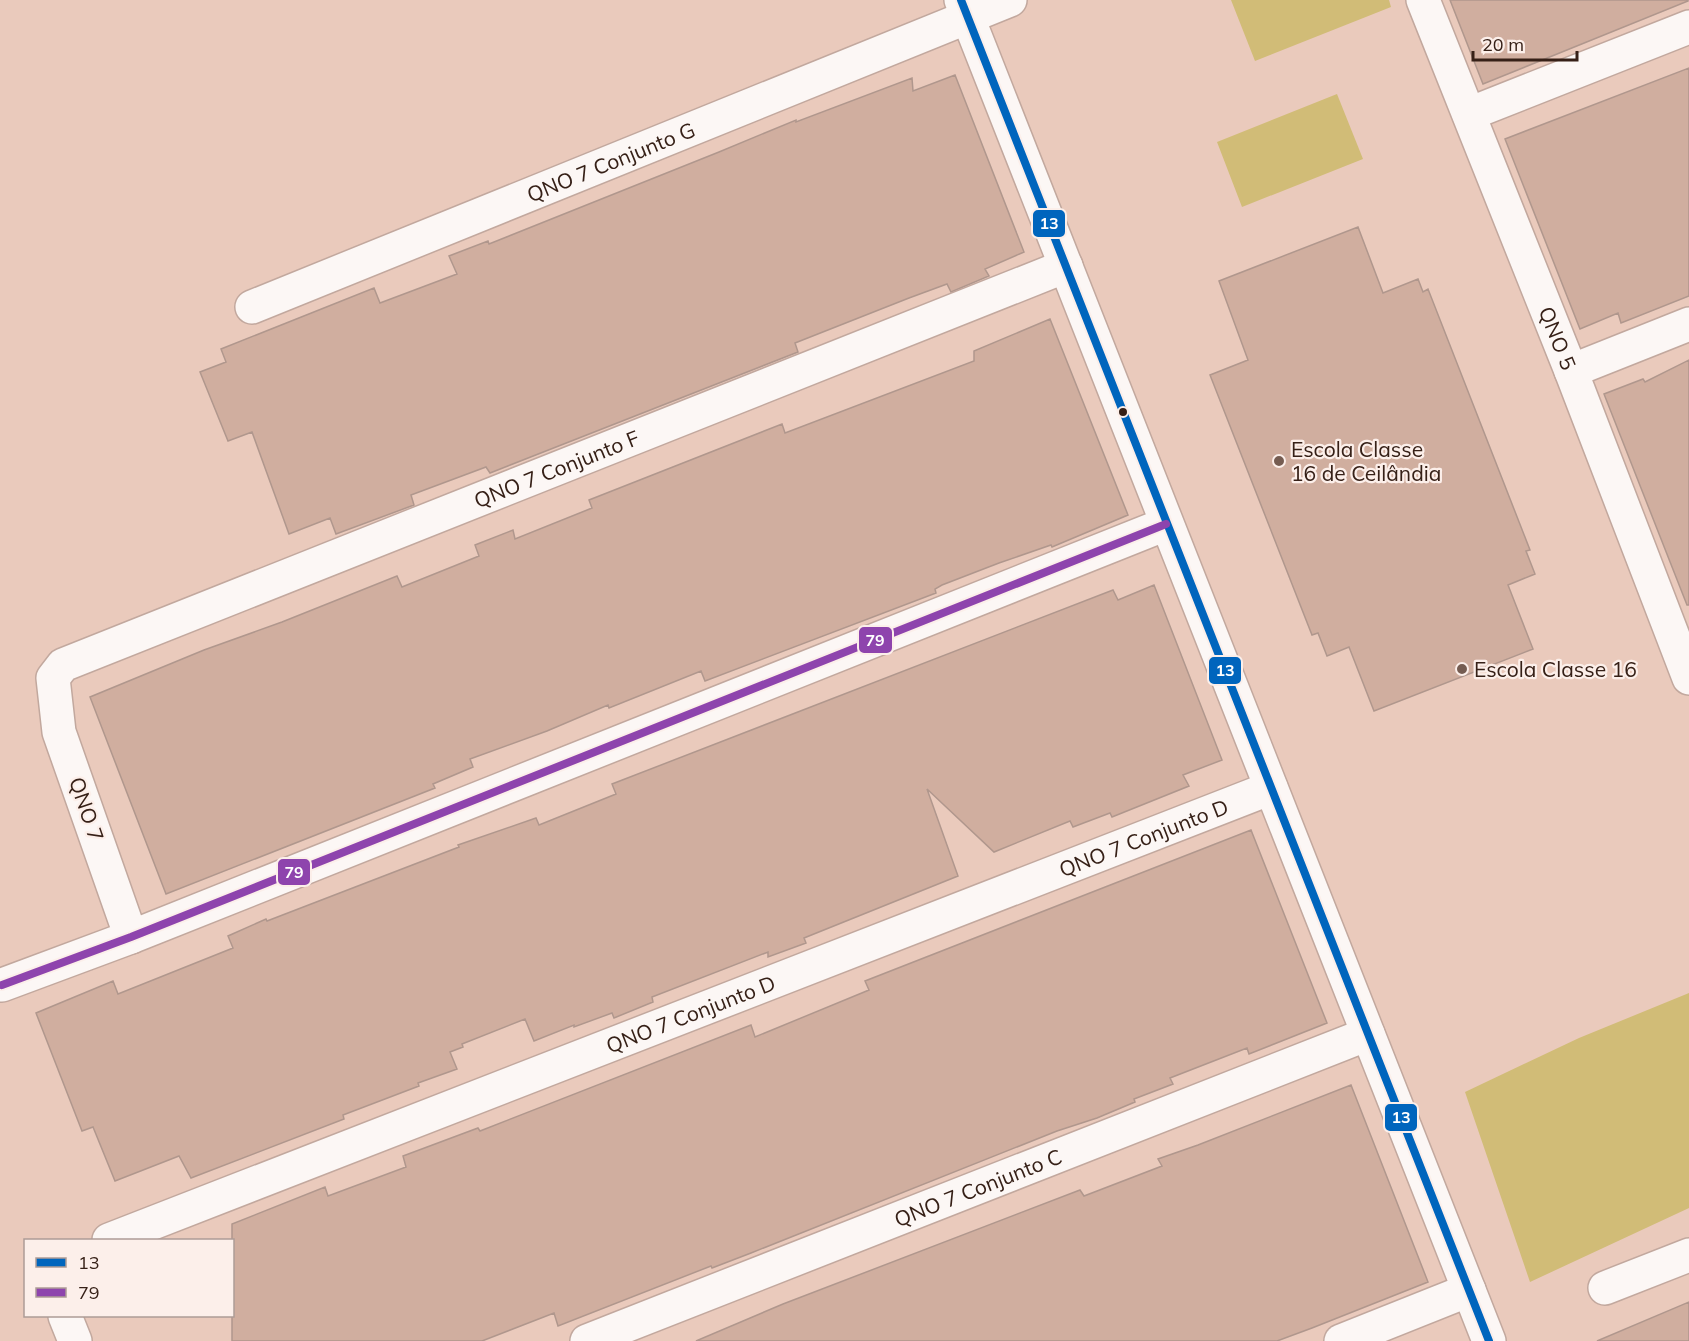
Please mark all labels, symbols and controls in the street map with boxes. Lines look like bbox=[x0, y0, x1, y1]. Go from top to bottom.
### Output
scale bar bbox=[1473, 24, 1576, 62]
text: 20 m bbox=[1482, 33, 1524, 56]
street label: QNO 7 Conjunto G bbox=[523, 116, 699, 207]
line badge: 13 bbox=[1032, 209, 1066, 238]
text: 13 bbox=[1039, 213, 1059, 233]
street label: QNO 5 bbox=[1534, 303, 1582, 374]
unlabelled marker bbox=[1117, 406, 1129, 418]
street label: QNO 7 Conjunto F bbox=[470, 424, 643, 513]
place label: Escola Classe 16 de Ceilândia bbox=[1291, 436, 1441, 486]
marker: Escola Classe 16 de Ceilândia bbox=[1272, 454, 1286, 468]
line badge: 79 bbox=[858, 626, 893, 654]
text: 79 bbox=[865, 630, 885, 650]
line badge: 13 bbox=[1208, 656, 1242, 685]
place label: Escola Classe 16 bbox=[1474, 656, 1637, 682]
text: 13 bbox=[1215, 660, 1235, 680]
marker: Escola Classe 16 bbox=[1455, 662, 1469, 676]
street label: QNO 7 bbox=[64, 773, 110, 845]
street label: QNO 7 Conjunto D bbox=[1055, 793, 1232, 882]
line badge: 79 bbox=[277, 858, 311, 886]
text: 79 bbox=[284, 862, 304, 882]
street label: QNO 7 Conjunto D bbox=[602, 969, 779, 1058]
line badge: 13 bbox=[1384, 1103, 1418, 1132]
text: 13 bbox=[1391, 1107, 1411, 1127]
street label: QNO 7 Conjunto C bbox=[890, 1143, 1066, 1232]
legend bbox=[24, 1239, 234, 1317]
text: 13 bbox=[78, 1251, 100, 1274]
text: 79 bbox=[78, 1281, 100, 1304]

